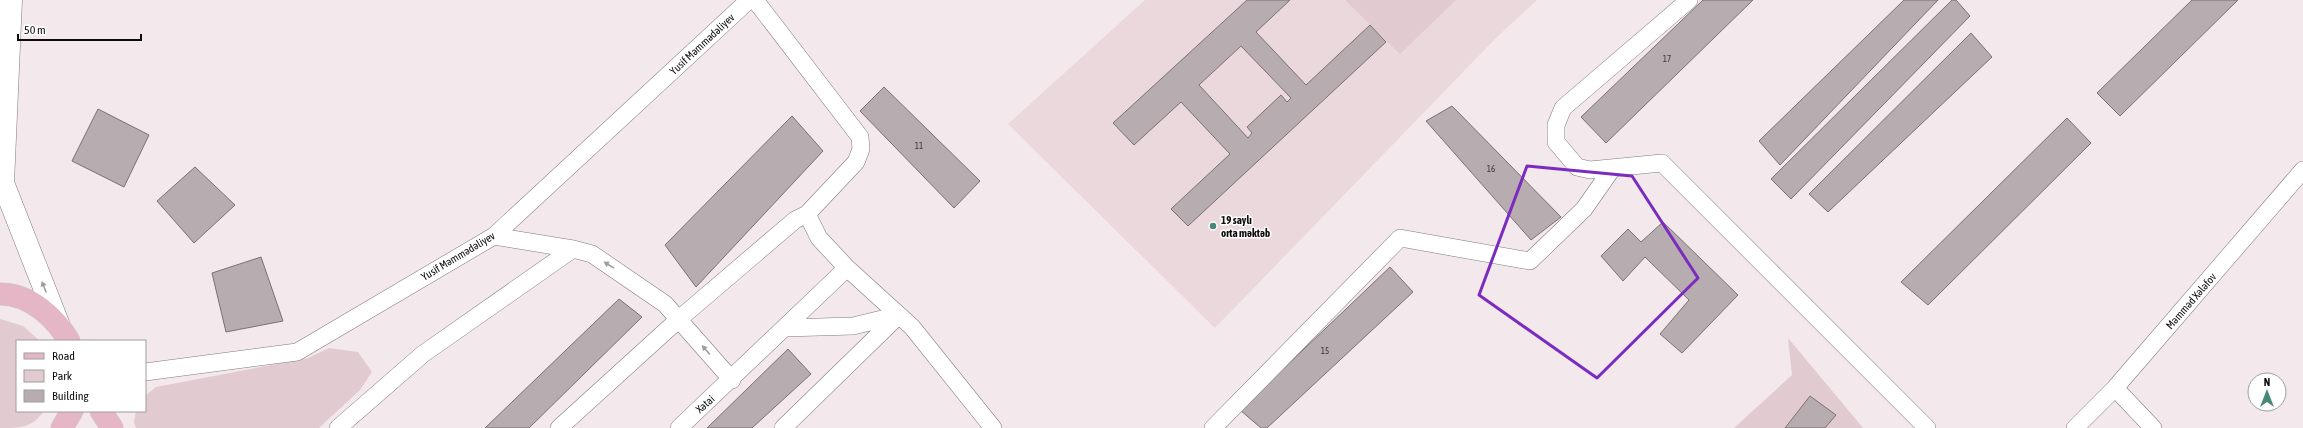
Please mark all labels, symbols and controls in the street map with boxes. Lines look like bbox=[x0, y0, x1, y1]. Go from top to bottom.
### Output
street label: Yusif Məmmədəliyev bbox=[667, 11, 737, 77]
scale bar bbox=[18, 16, 141, 42]
text: 50 m bbox=[24, 23, 46, 37]
house number: 17 bbox=[1663, 54, 1671, 64]
house number: 11 bbox=[915, 141, 923, 151]
house number: 16 bbox=[1487, 164, 1495, 174]
place label: 19 saylı orta məktəb bbox=[1221, 214, 1270, 239]
marker: 19 saylı orta məktəb bbox=[1208, 221, 1218, 231]
street label: Yusif Məmmədəliyev bbox=[419, 229, 497, 283]
one-way arrow bbox=[603, 262, 615, 269]
street label: Məmməd Xələfov bbox=[2163, 270, 2219, 331]
one-way arrow bbox=[41, 281, 47, 292]
legend bbox=[16, 340, 146, 412]
one-way arrow bbox=[701, 345, 710, 356]
house number: 15 bbox=[1321, 346, 1329, 356]
text: Road bbox=[52, 349, 75, 363]
text: Park bbox=[52, 369, 73, 383]
north arrow bbox=[2247, 372, 2287, 412]
text: N bbox=[2264, 376, 2270, 388]
text: Building bbox=[52, 389, 90, 403]
street label: Xətai bbox=[693, 393, 717, 415]

